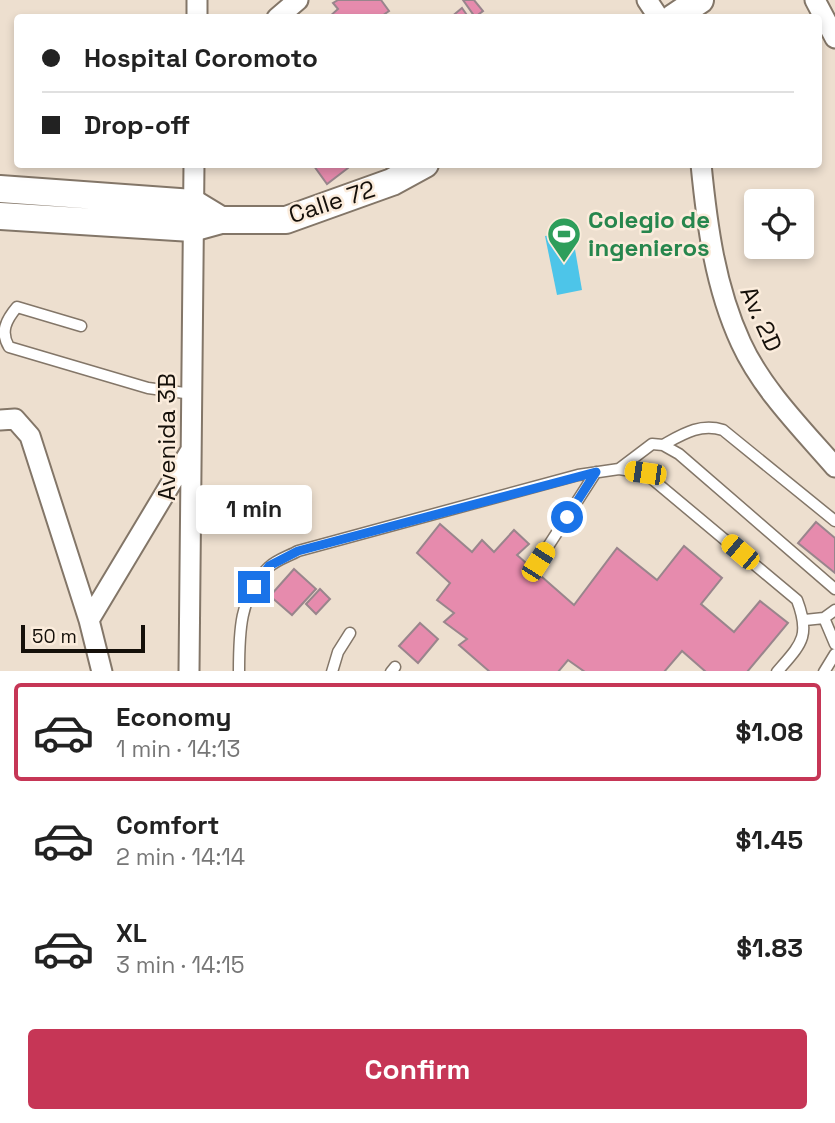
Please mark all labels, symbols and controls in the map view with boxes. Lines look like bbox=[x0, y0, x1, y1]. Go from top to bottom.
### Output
text: Hospital Coromoto bbox=[84, 41, 318, 75]
text: Drop-off bbox=[84, 108, 190, 142]
street label: Calle 72 bbox=[285, 173, 379, 230]
map controls bbox=[744, 189, 814, 259]
button: locate bbox=[744, 189, 814, 259]
place label: Colegio de ingenieros bbox=[588, 204, 710, 263]
sports icon: Colegio de ingenieros bbox=[545, 215, 583, 264]
street label: Av. 2D bbox=[733, 281, 790, 356]
street label: Avenida 3B bbox=[151, 373, 182, 501]
car bbox=[623, 460, 668, 486]
callout: 1 min bbox=[196, 486, 312, 534]
text: 1 min bbox=[226, 494, 282, 524]
route start bbox=[551, 501, 583, 533]
car bbox=[718, 530, 763, 574]
car bbox=[518, 539, 559, 585]
route end bbox=[238, 571, 270, 603]
scale bar bbox=[21, 622, 145, 654]
text: 50 m bbox=[32, 624, 77, 649]
text: Economy bbox=[116, 700, 232, 734]
icon: car bbox=[32, 701, 95, 764]
text: $1.08 bbox=[736, 715, 803, 749]
text: 1 min · 14:13 bbox=[116, 734, 240, 764]
text: Comfort bbox=[116, 808, 219, 842]
icon: car bbox=[32, 809, 95, 872]
text: $1.45 bbox=[736, 823, 803, 857]
text: 2 min · 14:14 bbox=[116, 842, 245, 872]
text: XL bbox=[116, 916, 147, 950]
icon: car bbox=[32, 917, 95, 980]
text: $1.83 bbox=[736, 931, 803, 965]
text: 3 min · 14:15 bbox=[116, 950, 245, 980]
button: Confirm bbox=[28, 1029, 807, 1109]

